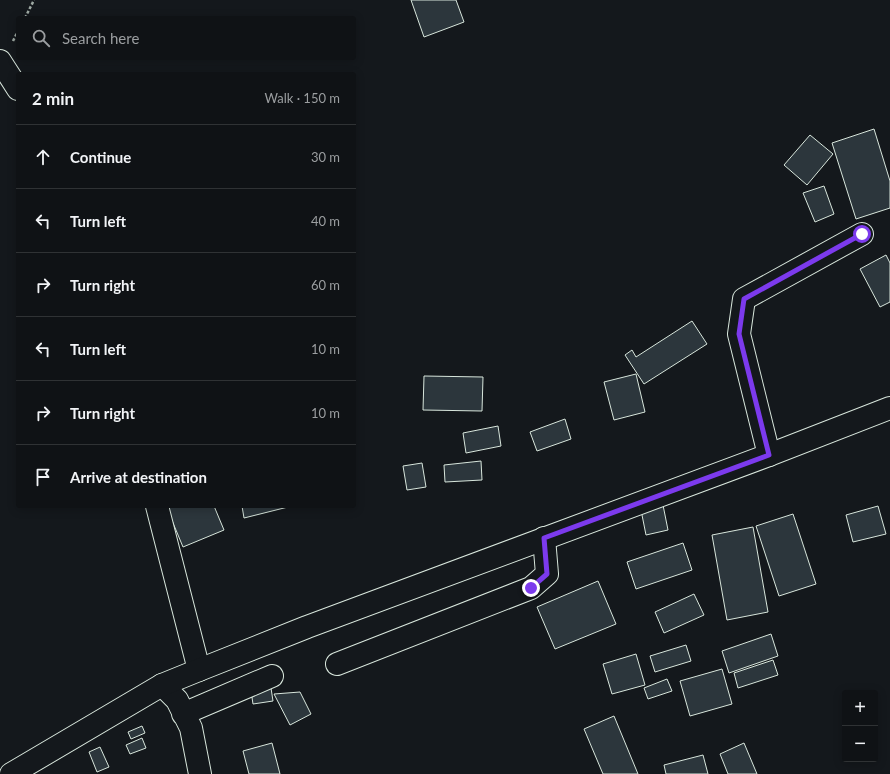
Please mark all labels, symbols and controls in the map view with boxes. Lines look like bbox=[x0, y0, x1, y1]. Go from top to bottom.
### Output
search box bbox=[16, 16, 356, 60]
icon: search bbox=[30, 27, 52, 49]
text: Search here bbox=[62, 29, 139, 47]
text: 2 min bbox=[32, 88, 74, 109]
text: Walk · 150 m bbox=[264, 90, 340, 106]
icon: ahead bbox=[32, 146, 54, 168]
text: Continue bbox=[70, 148, 131, 166]
text: 30 m bbox=[311, 149, 340, 165]
icon: left bbox=[32, 210, 54, 232]
text: Turn left bbox=[70, 212, 126, 230]
text: 40 m bbox=[311, 213, 340, 229]
route start bbox=[853, 225, 871, 243]
icon: right bbox=[32, 274, 54, 296]
text: Turn right bbox=[70, 276, 135, 294]
text: 60 m bbox=[311, 277, 340, 293]
icon: left bbox=[32, 338, 54, 360]
text: Turn left bbox=[70, 340, 126, 358]
text: 10 m bbox=[311, 341, 340, 357]
icon: right bbox=[32, 402, 54, 424]
text: Turn right bbox=[70, 404, 135, 422]
text: 10 m bbox=[311, 405, 340, 421]
icon: arrive bbox=[32, 466, 54, 488]
text: Arrive at destination bbox=[70, 468, 207, 486]
route end bbox=[522, 579, 540, 597]
map controls bbox=[842, 690, 878, 762]
button: + bbox=[842, 690, 878, 726]
button: − bbox=[842, 726, 878, 762]

